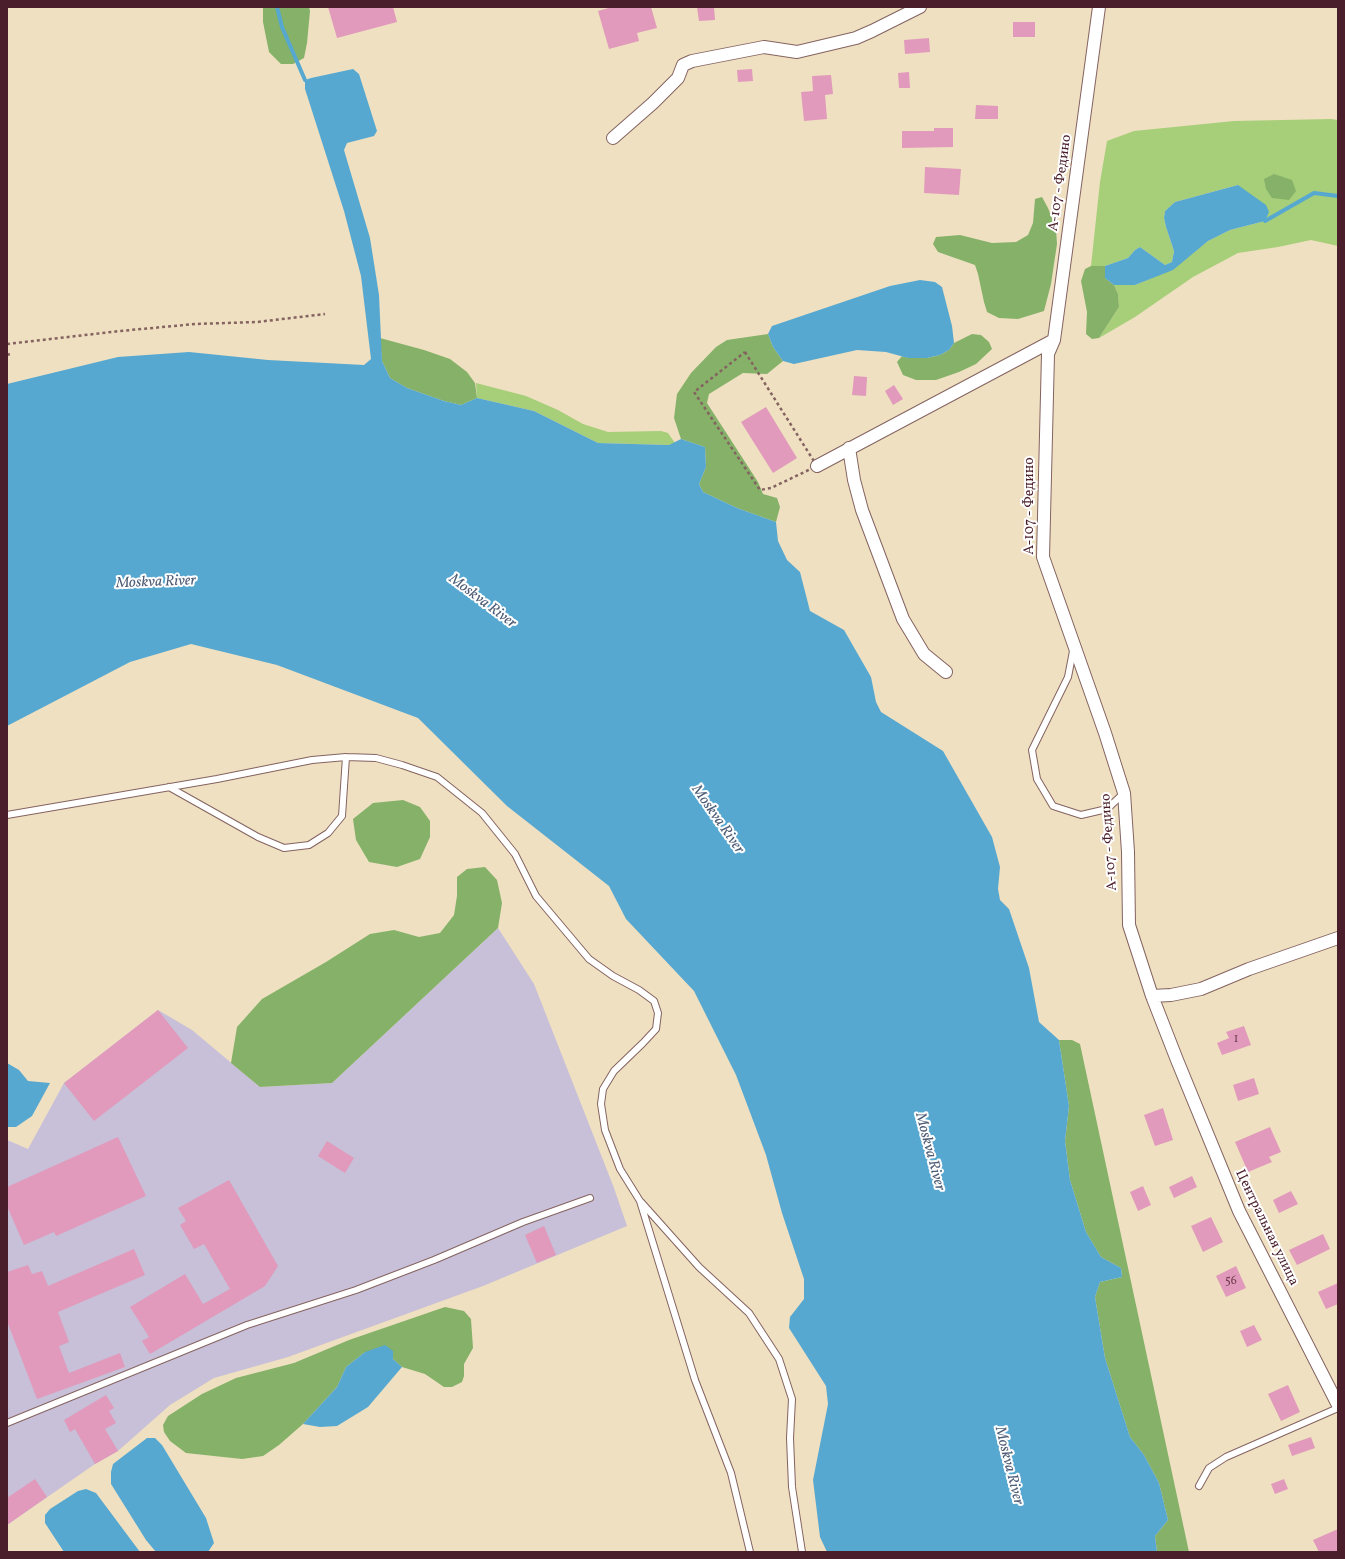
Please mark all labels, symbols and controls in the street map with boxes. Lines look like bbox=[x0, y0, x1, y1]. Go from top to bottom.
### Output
street label: А-107 - Федино bbox=[1046, 134, 1076, 232]
street label: А-107 - Федино bbox=[1022, 457, 1038, 555]
water label: Moskva River bbox=[445, 571, 519, 633]
water label: Moskva River bbox=[116, 573, 196, 593]
water label: Moskva River bbox=[687, 782, 747, 858]
street label: А-107 - Федино bbox=[1098, 793, 1122, 891]
house number: 1 bbox=[1234, 1033, 1238, 1047]
water label: Moskva River bbox=[910, 1111, 948, 1193]
street label: Центральная улица bbox=[1231, 1167, 1301, 1289]
house number: 56 bbox=[1225, 1275, 1237, 1289]
water label: Moskva River bbox=[990, 1425, 1026, 1507]

